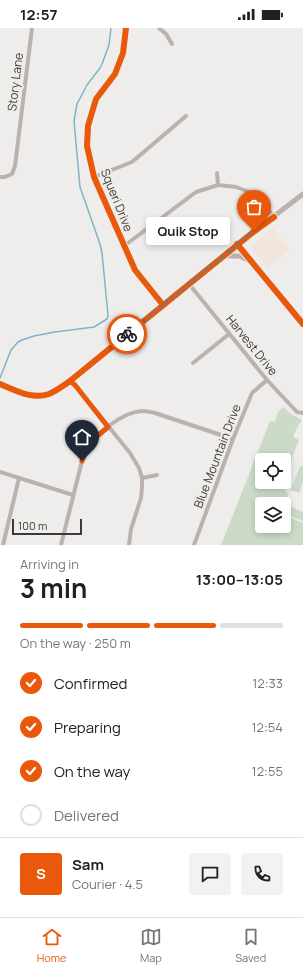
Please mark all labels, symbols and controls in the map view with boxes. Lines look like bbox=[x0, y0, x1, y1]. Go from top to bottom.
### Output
text: 12:57 bbox=[20, 4, 57, 25]
street label: Story Lane bbox=[3, 52, 27, 112]
street label: Squeri Drive bbox=[97, 166, 137, 234]
pin bbox=[237, 190, 271, 231]
icon: bag bbox=[243, 196, 265, 218]
callout: Quik Stop bbox=[146, 217, 230, 245]
text: Quik Stop bbox=[158, 222, 218, 240]
street label: Harvest Drive bbox=[222, 311, 282, 379]
courier bbox=[107, 314, 147, 354]
icon: bike bbox=[116, 323, 138, 345]
street label: Blue Mountain Drive bbox=[189, 402, 245, 510]
pin bbox=[65, 420, 99, 461]
icon: home bbox=[71, 426, 93, 448]
map controls bbox=[255, 453, 291, 533]
button: locate bbox=[255, 453, 291, 489]
button: layers bbox=[255, 497, 291, 533]
scale bar bbox=[12, 517, 82, 536]
text: 100 m bbox=[18, 518, 47, 533]
text: Arriving in bbox=[20, 555, 79, 573]
text: 13:00–13:05 bbox=[196, 569, 283, 590]
text: 3 min bbox=[20, 570, 87, 606]
text: On the way · 250 m bbox=[20, 634, 131, 652]
icon: check bbox=[20, 672, 42, 694]
text: Confirmed bbox=[54, 673, 127, 694]
text: 12:33 bbox=[252, 674, 283, 692]
icon: check bbox=[20, 716, 42, 738]
text: Preparing bbox=[54, 717, 121, 738]
text: 12:54 bbox=[251, 718, 283, 736]
icon: check bbox=[20, 760, 42, 782]
text: On the way bbox=[54, 761, 130, 782]
text: 12:55 bbox=[252, 762, 283, 780]
text: Delivered bbox=[54, 805, 119, 826]
button: chat bbox=[189, 853, 231, 895]
button: phone bbox=[241, 853, 283, 895]
text: Sam bbox=[72, 854, 104, 875]
text: S bbox=[36, 863, 46, 884]
text: Courier · 4.5 bbox=[72, 875, 143, 893]
tab: Home bbox=[37, 926, 66, 965]
tab: Map bbox=[140, 926, 162, 965]
tab: Saved bbox=[235, 926, 266, 965]

